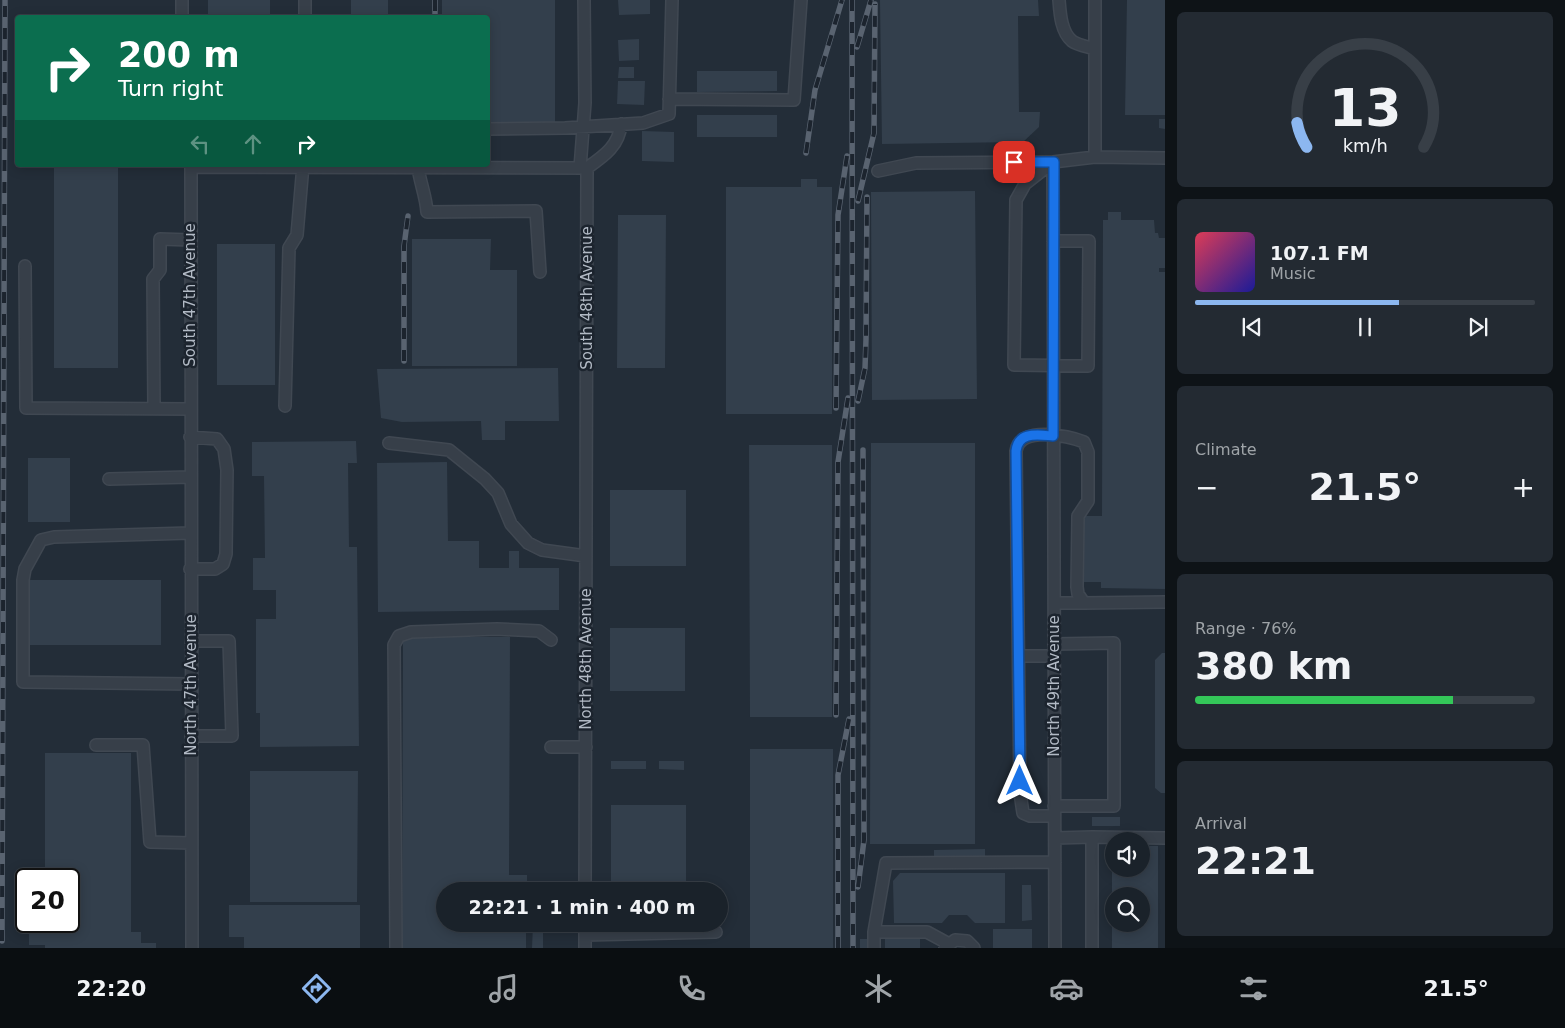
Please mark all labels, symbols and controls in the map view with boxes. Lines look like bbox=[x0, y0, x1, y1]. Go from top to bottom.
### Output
icon: right bbox=[35, 35, 100, 100]
text: 200 m bbox=[118, 35, 240, 75]
text: Turn right bbox=[118, 76, 223, 101]
text: 13 bbox=[1329, 78, 1401, 138]
icon: left bbox=[186, 130, 214, 158]
icon: ahead bbox=[239, 130, 267, 158]
icon: right bbox=[292, 130, 320, 158]
text: km/h bbox=[1342, 135, 1388, 156]
pin bbox=[993, 141, 1035, 183]
icon: arrive bbox=[1000, 148, 1028, 176]
street label: South 47th Avenue bbox=[181, 223, 199, 367]
street label: South 48th Avenue bbox=[578, 226, 596, 370]
text: 107.1 FM bbox=[1270, 242, 1369, 264]
text: Music bbox=[1270, 264, 1316, 283]
icon: previous bbox=[1238, 313, 1266, 341]
icon: pause bbox=[1351, 313, 1379, 341]
icon: next bbox=[1464, 313, 1492, 341]
text: Climate bbox=[1195, 440, 1257, 459]
text: 21.5° bbox=[1309, 465, 1421, 509]
text: − bbox=[1195, 471, 1218, 504]
text: + bbox=[1512, 471, 1535, 504]
street label: North 48th Avenue bbox=[577, 588, 595, 730]
street label: North 47th Avenue bbox=[182, 614, 200, 756]
street label: North 49th Avenue bbox=[1045, 615, 1063, 757]
text: Range · 76% bbox=[1195, 619, 1297, 638]
text: 380 km bbox=[1195, 644, 1352, 688]
position arrow bbox=[993, 754, 1045, 806]
text: Arrival bbox=[1195, 814, 1247, 833]
map controls bbox=[1105, 832, 1150, 932]
button: sound bbox=[1105, 832, 1150, 877]
text: 22:21 bbox=[1195, 839, 1316, 883]
speed limit sign: 20 bbox=[15, 868, 80, 933]
button: search bbox=[1105, 887, 1150, 932]
text: 22:21 · 1 min · 400 m bbox=[468, 896, 696, 918]
icon: directions bbox=[299, 971, 334, 1006]
icon: music bbox=[486, 971, 521, 1006]
icon: phone bbox=[674, 971, 709, 1006]
icon: climate bbox=[861, 971, 896, 1006]
icon: car bbox=[1049, 971, 1084, 1006]
icon: filters bbox=[1236, 971, 1271, 1006]
text: 22:20 bbox=[76, 976, 146, 1001]
text: 21.5° bbox=[1423, 976, 1489, 1001]

